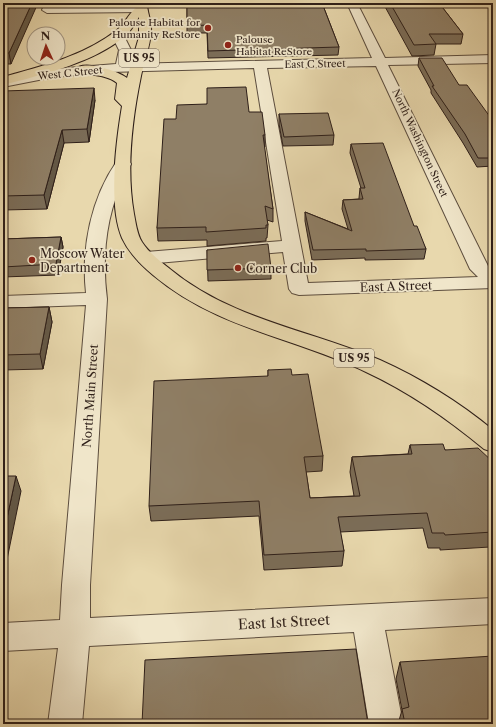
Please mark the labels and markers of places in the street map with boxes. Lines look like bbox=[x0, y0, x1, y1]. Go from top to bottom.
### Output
place label: Palouse Habitat for Humanity ReStore bbox=[109, 16, 201, 41]
marker: Palouse Habitat for Humanity ReStore bbox=[203, 23, 213, 33]
place label: Palouse Habitat ReStore bbox=[236, 33, 312, 58]
marker: Palouse Habitat ReStore bbox=[223, 40, 233, 50]
place label: Moscow Water Department bbox=[40, 246, 124, 275]
marker: Moscow Water Department bbox=[27, 255, 37, 265]
place label: Corner Club bbox=[246, 261, 317, 276]
marker: Corner Club bbox=[233, 263, 243, 273]

